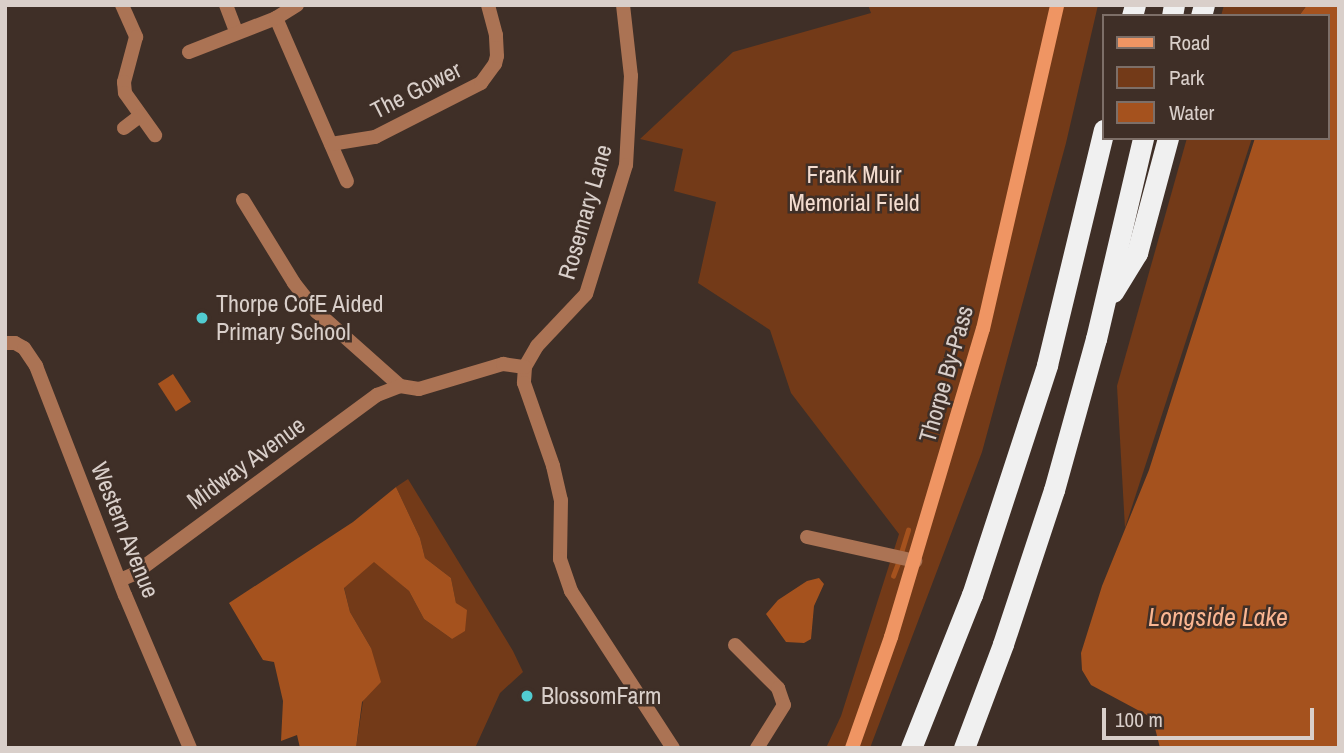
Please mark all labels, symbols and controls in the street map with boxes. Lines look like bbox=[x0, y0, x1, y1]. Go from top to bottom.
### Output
legend bbox=[1102, 14, 1330, 140]
text: Road bbox=[1169, 28, 1210, 57]
street label: The Gower bbox=[366, 55, 466, 125]
text: Park bbox=[1169, 63, 1204, 92]
text: Water bbox=[1169, 98, 1214, 127]
street label: Rosemary Lane bbox=[552, 141, 618, 283]
park label: Frank Muir Memorial Field bbox=[788, 161, 920, 217]
place label: Thorpe CofE Aided Primary School bbox=[216, 290, 384, 346]
street label: Thorpe By-Pass bbox=[913, 302, 979, 446]
marker: Thorpe CofE Aided Primary School bbox=[194, 310, 210, 326]
street label: Midway Avenue bbox=[181, 410, 311, 516]
street label: Western Avenue bbox=[85, 457, 165, 603]
water label: Longside Lake bbox=[1148, 601, 1288, 633]
place label: BlossomFarm bbox=[541, 682, 661, 710]
marker: BlossomFarm bbox=[519, 688, 535, 704]
scale bar bbox=[1106, 694, 1318, 738]
text: 100 m bbox=[1115, 705, 1163, 734]

